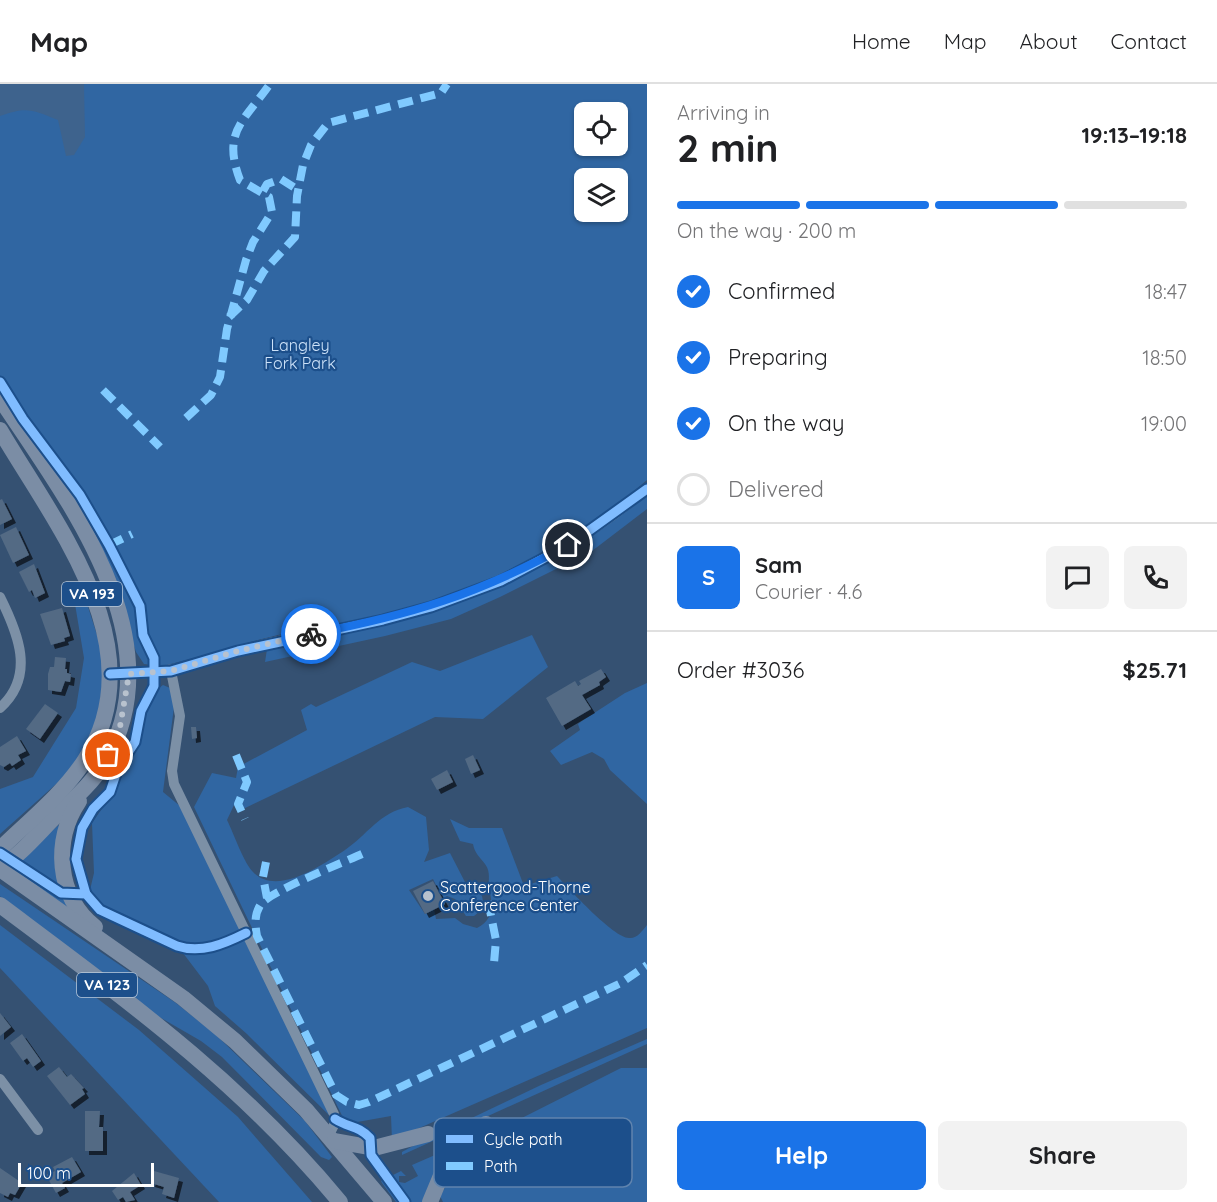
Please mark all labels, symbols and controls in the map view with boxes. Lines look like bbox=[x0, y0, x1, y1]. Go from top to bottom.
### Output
text: Map bbox=[30, 24, 88, 59]
text: Home bbox=[852, 28, 911, 54]
text: Map bbox=[944, 28, 987, 54]
text: About bbox=[1020, 28, 1078, 54]
text: Contact bbox=[1111, 28, 1187, 54]
text: Arriving in bbox=[677, 100, 770, 125]
map controls bbox=[574, 102, 628, 222]
button: locate bbox=[574, 102, 628, 156]
text: 19:13–19:18 bbox=[1081, 121, 1187, 149]
text: 2 min bbox=[677, 123, 779, 172]
button: layers bbox=[574, 168, 628, 222]
text: On the way · 200 m bbox=[677, 218, 856, 243]
icon: check bbox=[677, 275, 710, 308]
text: Confirmed bbox=[728, 277, 835, 305]
text: 18:47 bbox=[1145, 279, 1187, 304]
park label: Langley Fork Park bbox=[264, 335, 336, 373]
icon: check bbox=[677, 341, 710, 374]
text: Preparing bbox=[728, 343, 828, 371]
text: 18:50 bbox=[1142, 345, 1187, 370]
icon: check bbox=[677, 407, 710, 440]
text: On the way bbox=[728, 409, 844, 437]
text: 19:00 bbox=[1141, 411, 1187, 436]
text: Delivered bbox=[728, 475, 824, 503]
pin bbox=[542, 519, 593, 570]
icon: home bbox=[551, 528, 584, 561]
button: chat bbox=[1046, 546, 1109, 609]
button: phone bbox=[1124, 546, 1187, 609]
text: Sam bbox=[755, 551, 802, 579]
text: S bbox=[702, 563, 715, 591]
text: Courier · 4.6 bbox=[755, 579, 862, 604]
road number: VA 193 bbox=[62, 582, 122, 606]
courier bbox=[281, 604, 341, 664]
icon: bike bbox=[295, 618, 328, 651]
text: Order #3036 bbox=[677, 656, 804, 684]
text: $25.71 bbox=[1123, 656, 1187, 684]
pin bbox=[82, 729, 133, 780]
icon: bag bbox=[91, 738, 124, 771]
place label: Scattergood-Thorne Conference Center bbox=[440, 877, 591, 915]
marker: Scattergood-Thorne Conference Center bbox=[421, 889, 435, 903]
road number: VA 123 bbox=[77, 973, 137, 997]
legend bbox=[434, 1118, 632, 1187]
button: Help bbox=[677, 1121, 926, 1190]
button: Share bbox=[938, 1121, 1187, 1190]
text: Cycle path bbox=[484, 1129, 563, 1149]
text: Path bbox=[484, 1156, 518, 1176]
scale bar bbox=[18, 1160, 154, 1188]
text: 100 m bbox=[27, 1163, 71, 1183]

